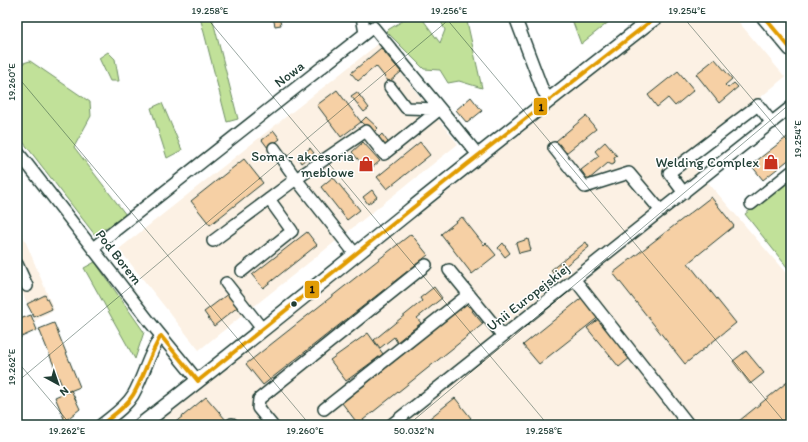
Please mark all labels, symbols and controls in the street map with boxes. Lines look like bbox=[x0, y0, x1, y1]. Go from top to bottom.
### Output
text: 19.258°E bbox=[192, 4, 229, 17]
text: 19.256°E bbox=[431, 4, 468, 17]
text: 19.254°E bbox=[668, 4, 706, 17]
street label: Nowa bbox=[271, 57, 308, 91]
text: 19.260°E bbox=[5, 63, 18, 101]
line badge: 1 bbox=[533, 97, 548, 116]
text: 1 bbox=[538, 101, 544, 114]
text: 19.254°E bbox=[791, 120, 804, 158]
place label: Soma - akcesoria meblowe bbox=[251, 148, 355, 181]
shop icon: Welding Complex bbox=[762, 153, 780, 171]
place label: Welding Complex bbox=[655, 154, 759, 171]
shop icon: Soma - akcesoria meblowe bbox=[357, 155, 375, 173]
street label: Pod Borem bbox=[92, 226, 146, 288]
street label: Unii Europejskiej bbox=[484, 260, 573, 335]
line badge: 1 bbox=[304, 280, 320, 299]
text: 1 bbox=[309, 283, 315, 296]
unlabelled marker bbox=[289, 299, 299, 309]
text: 19.262°E bbox=[5, 348, 18, 385]
north arrow bbox=[38, 364, 78, 404]
text: N bbox=[57, 384, 71, 399]
text: 19.262°E bbox=[49, 424, 86, 437]
text: 19.260°E bbox=[286, 424, 324, 437]
text: 50.032°N bbox=[394, 424, 434, 437]
text: 19.258°E bbox=[526, 424, 563, 437]

